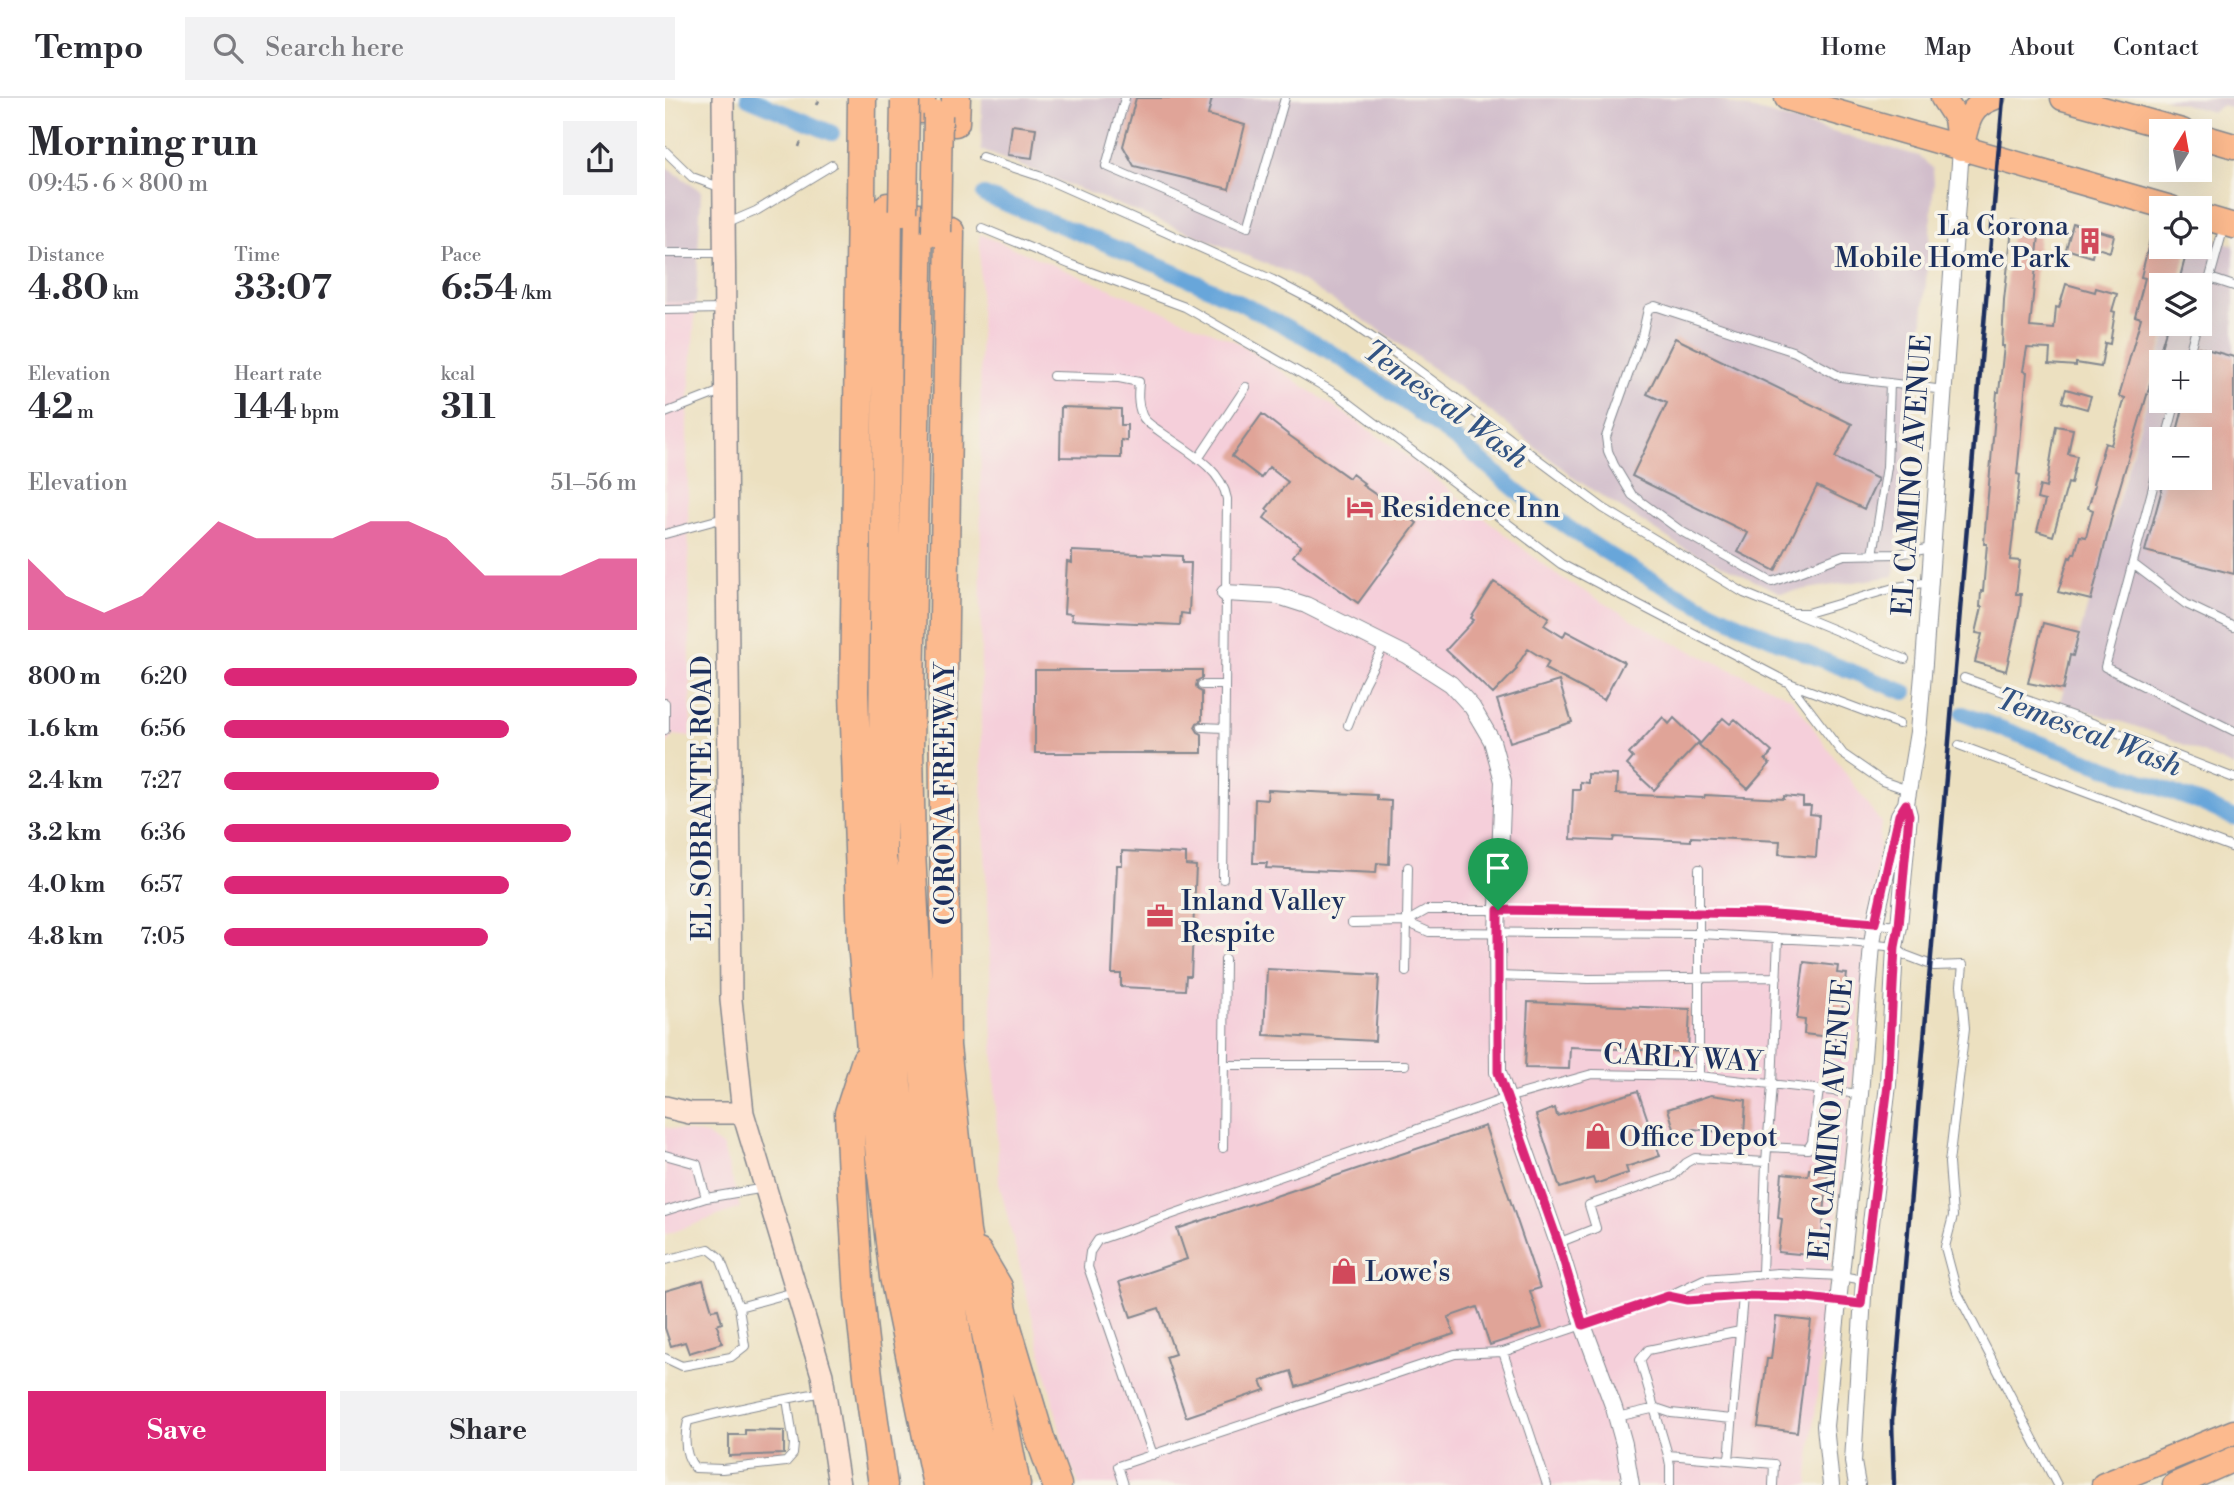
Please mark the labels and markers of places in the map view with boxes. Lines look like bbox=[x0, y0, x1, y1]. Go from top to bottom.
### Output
place label: La Corona Mobile Home Park bbox=[1834, 209, 2070, 276]
building icon: La Corona Mobile Home Park bbox=[2075, 226, 2105, 256]
place label: Residence Inn bbox=[1381, 491, 1561, 526]
hotel icon: Residence Inn bbox=[1345, 492, 1375, 522]
pin bbox=[1468, 838, 1528, 910]
place label: Inland Valley Respite bbox=[1181, 884, 1346, 951]
office icon: Inland Valley Respite bbox=[1145, 901, 1175, 931]
place label: Office Depot bbox=[1619, 1120, 1778, 1155]
shop icon: Office Depot bbox=[1583, 1121, 1613, 1151]
place label: Lowe's bbox=[1365, 1255, 1451, 1290]
shop icon: Lowe's bbox=[1329, 1256, 1359, 1286]

